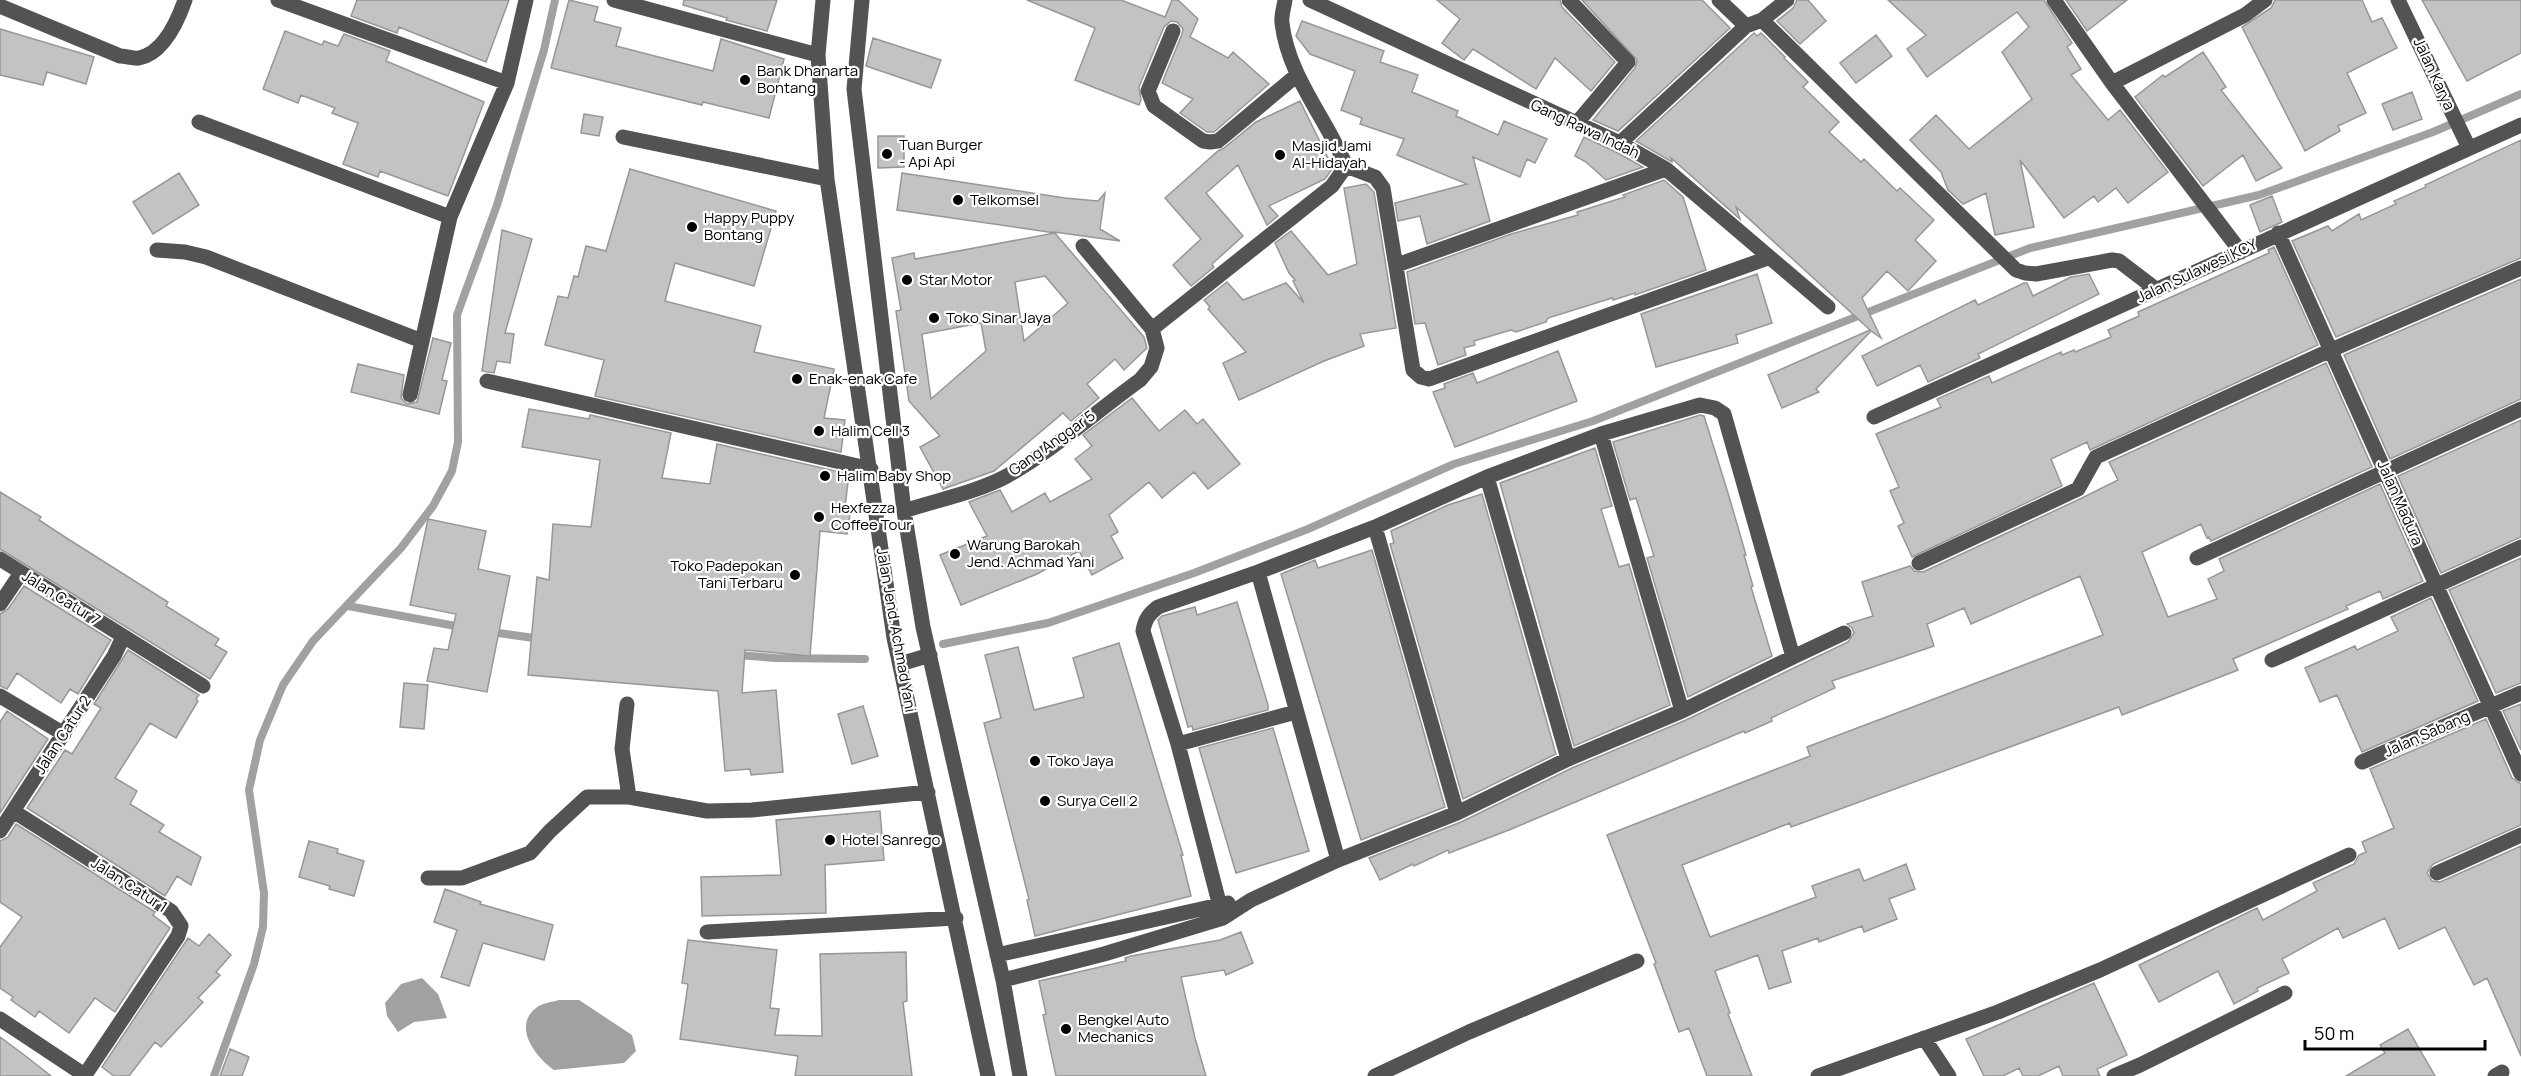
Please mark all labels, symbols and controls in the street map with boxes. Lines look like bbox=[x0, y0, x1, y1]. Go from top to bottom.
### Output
street label: Jalan Karya bbox=[2409, 34, 2460, 113]
place label: Bank Dhanarta Bontang bbox=[757, 60, 858, 98]
marker: Bank Dhanarta Bontang bbox=[738, 73, 752, 87]
street label: Gang Rawa Indah bbox=[1527, 94, 1643, 163]
place label: Tuan Burger - Api Api bbox=[899, 134, 983, 172]
place label: Masjid Jami Al-Hidayah bbox=[1292, 135, 1371, 173]
marker: Tuan Burger - Api Api bbox=[880, 147, 894, 161]
marker: Masjid Jami Al-Hidayah bbox=[1273, 148, 1287, 162]
place label: Telkomsel bbox=[970, 189, 1039, 210]
marker: Telkomsel bbox=[951, 193, 965, 207]
place label: Happy Puppy Bontang bbox=[704, 207, 794, 245]
marker: Happy Puppy Bontang bbox=[685, 220, 699, 234]
street label: Jalan Sulawesi KCY bbox=[2133, 233, 2261, 308]
place label: Star Motor bbox=[919, 269, 993, 290]
marker: Star Motor bbox=[900, 273, 914, 287]
place label: Toko Sinar Jaya bbox=[946, 307, 1051, 328]
marker: Toko Sinar Jaya bbox=[927, 311, 941, 325]
place label: Enak-enak Cafe bbox=[809, 368, 917, 389]
marker: Enak-enak Cafe bbox=[790, 372, 804, 386]
street label: Gang Anggar 5 bbox=[1004, 405, 1099, 480]
place label: Halim Cell 3 bbox=[831, 420, 910, 441]
marker: Halim Cell 3 bbox=[812, 424, 826, 438]
street label: Jalan Madura bbox=[2372, 457, 2429, 549]
place label: Halim Baby Shop bbox=[837, 465, 951, 486]
marker: Halim Baby Shop bbox=[818, 469, 832, 483]
place label: Hexfezza Coffee Tour bbox=[831, 497, 912, 535]
marker: Hexfezza Coffee Tour bbox=[812, 510, 826, 524]
place label: Warung Barokah Jend. Achmad Yani bbox=[967, 534, 1095, 572]
street label: Jalan Jend. Achmad Yani bbox=[872, 546, 921, 714]
marker: Warung Barokah Jend. Achmad Yani bbox=[948, 547, 962, 561]
place label: Toko Padepokan Tani Terbaru bbox=[670, 555, 783, 593]
street label: Jalan Catur 7 bbox=[18, 565, 105, 630]
marker: Toko Padepokan Tani Terbaru bbox=[788, 568, 802, 582]
street label: Jalan Catur 2 bbox=[29, 691, 96, 778]
street label: Jalan Sabang bbox=[2381, 705, 2473, 762]
place label: Toko Jaya bbox=[1047, 750, 1114, 771]
marker: Toko Jaya bbox=[1028, 754, 1042, 768]
place label: Surya Cell 2 bbox=[1057, 790, 1137, 811]
marker: Surya Cell 2 bbox=[1038, 794, 1052, 808]
place label: Hotel Sanrego bbox=[842, 829, 941, 850]
marker: Hotel Sanrego bbox=[823, 833, 837, 847]
street label: Jalan Catur 1 bbox=[87, 852, 172, 917]
place label: Bengkel Auto Mechanics bbox=[1078, 1009, 1169, 1047]
scale bar bbox=[2305, 1013, 2485, 1051]
text: 50 m bbox=[2314, 1021, 2354, 1045]
marker: Bengkel Auto Mechanics bbox=[1059, 1022, 1073, 1036]

